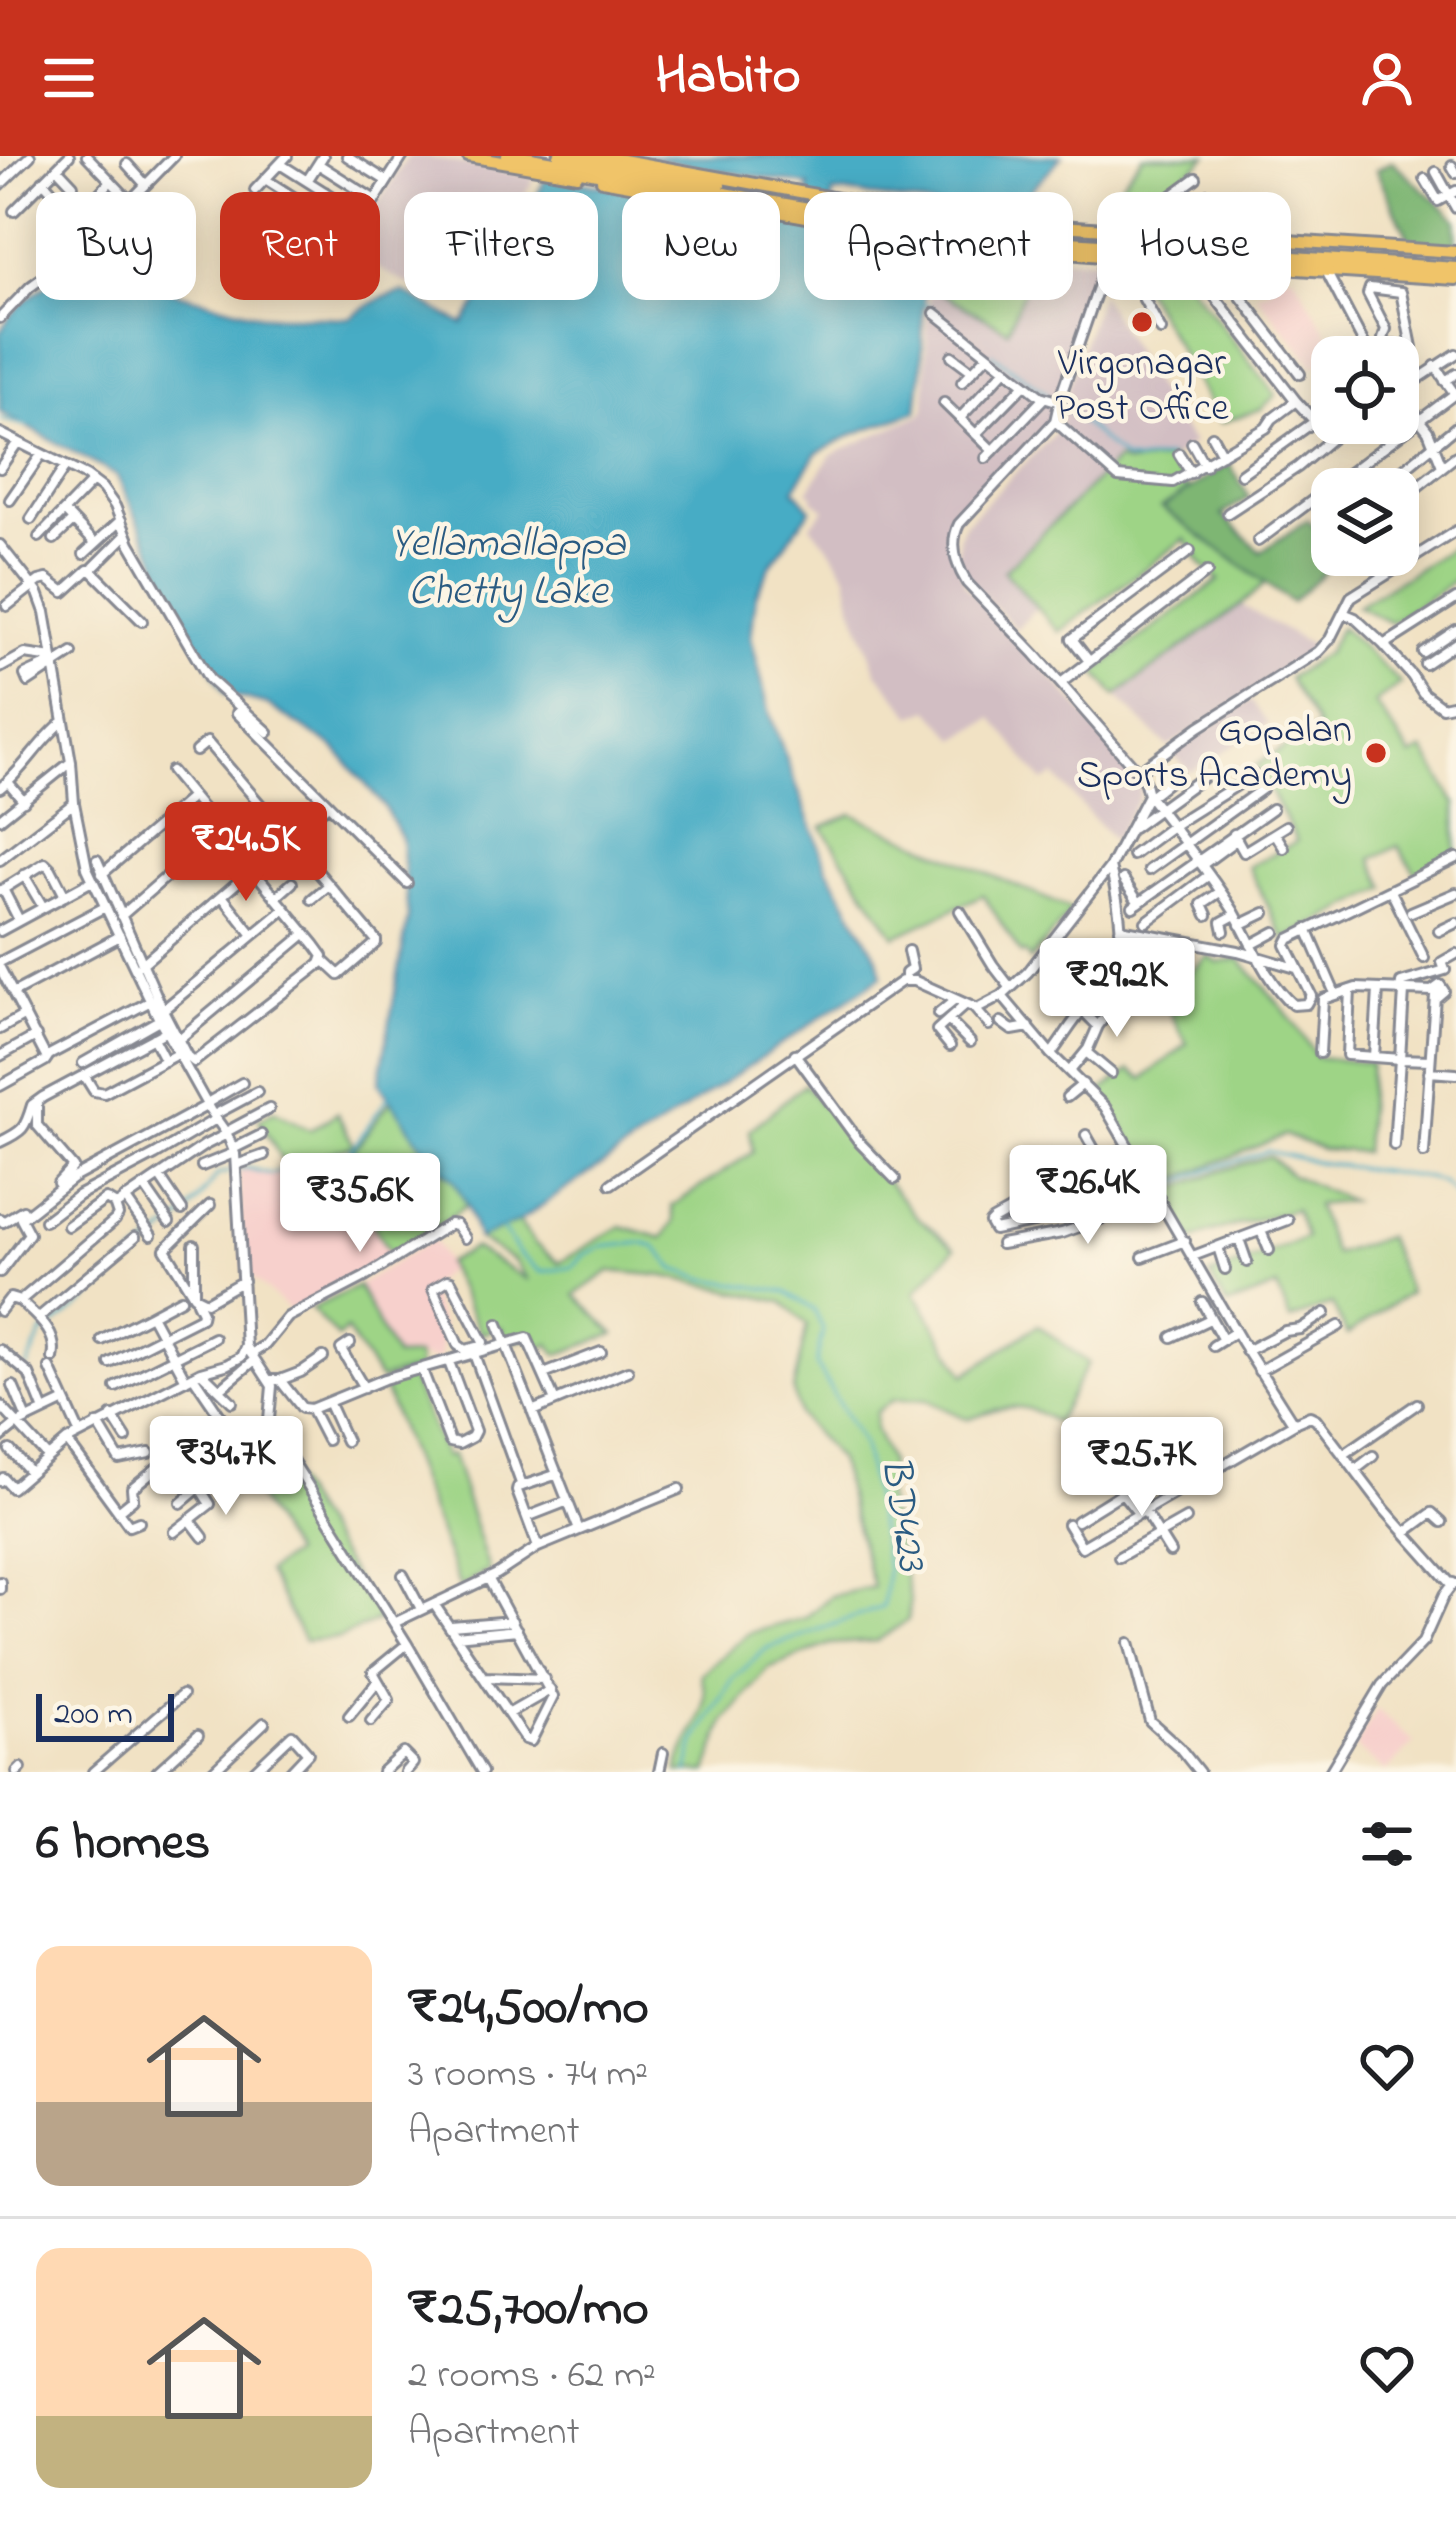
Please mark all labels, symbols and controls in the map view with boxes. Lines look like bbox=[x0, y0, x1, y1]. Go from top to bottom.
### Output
text: Habito bbox=[656, 39, 801, 117]
icon: menu bbox=[36, 45, 102, 111]
icon: person bbox=[1354, 45, 1420, 111]
chip: Buy bbox=[36, 192, 196, 300]
chip: Rent bbox=[220, 192, 380, 300]
chip: Filters bbox=[404, 192, 598, 300]
chip: New bbox=[622, 192, 780, 300]
chip: Apartment bbox=[804, 192, 1073, 300]
chip: House bbox=[1097, 192, 1291, 300]
marker: Virgonagar Post Office bbox=[1129, 309, 1155, 335]
place label: Virgonagar Post Office bbox=[1055, 336, 1229, 438]
map controls bbox=[1311, 336, 1419, 576]
button: locate bbox=[1311, 336, 1419, 444]
button: layers bbox=[1311, 468, 1419, 576]
water label: Yellamallappa Chetty Lake bbox=[390, 514, 627, 623]
place label: Gopalan Sports Academy bbox=[1077, 703, 1352, 805]
marker: Gopalan Sports Academy bbox=[1363, 740, 1389, 766]
pin: ₹24.5K bbox=[148, 802, 344, 904]
text: ₹24.5K bbox=[192, 812, 300, 869]
pin: ₹29.2K bbox=[1019, 938, 1215, 1040]
text: ₹29.2K bbox=[1067, 948, 1167, 1005]
pin: ₹26.4K bbox=[990, 1145, 1186, 1247]
pin: ₹35.6K bbox=[262, 1153, 458, 1255]
text: ₹26.4K bbox=[1037, 1155, 1139, 1212]
text: ₹35.6K bbox=[307, 1163, 413, 1220]
pin: ₹34.7K bbox=[128, 1416, 324, 1518]
pin: ₹25.7K bbox=[1044, 1417, 1240, 1519]
text: ₹34.7K bbox=[177, 1426, 275, 1483]
text: ₹25.7K bbox=[1088, 1427, 1196, 1484]
water label: BD423 bbox=[863, 1453, 941, 1577]
scale bar bbox=[36, 1688, 174, 1741]
text: 200 m bbox=[54, 1691, 133, 1739]
text: 6 homes bbox=[36, 1807, 210, 1882]
icon: filters bbox=[1354, 1811, 1420, 1877]
text: ₹24,500/mo bbox=[408, 1972, 649, 2047]
icon: home bbox=[132, 1994, 276, 2138]
icon: heart bbox=[1354, 2033, 1420, 2099]
text: 3 rooms · 74 m² bbox=[408, 2047, 648, 2104]
text: Apartment bbox=[408, 2104, 580, 2161]
text: ₹25,700/mo bbox=[408, 2273, 649, 2348]
icon: home bbox=[132, 2296, 276, 2440]
icon: heart bbox=[1354, 2335, 1420, 2401]
text: 2 rooms · 62 m² bbox=[408, 2348, 656, 2405]
text: Apartment bbox=[408, 2405, 580, 2462]

